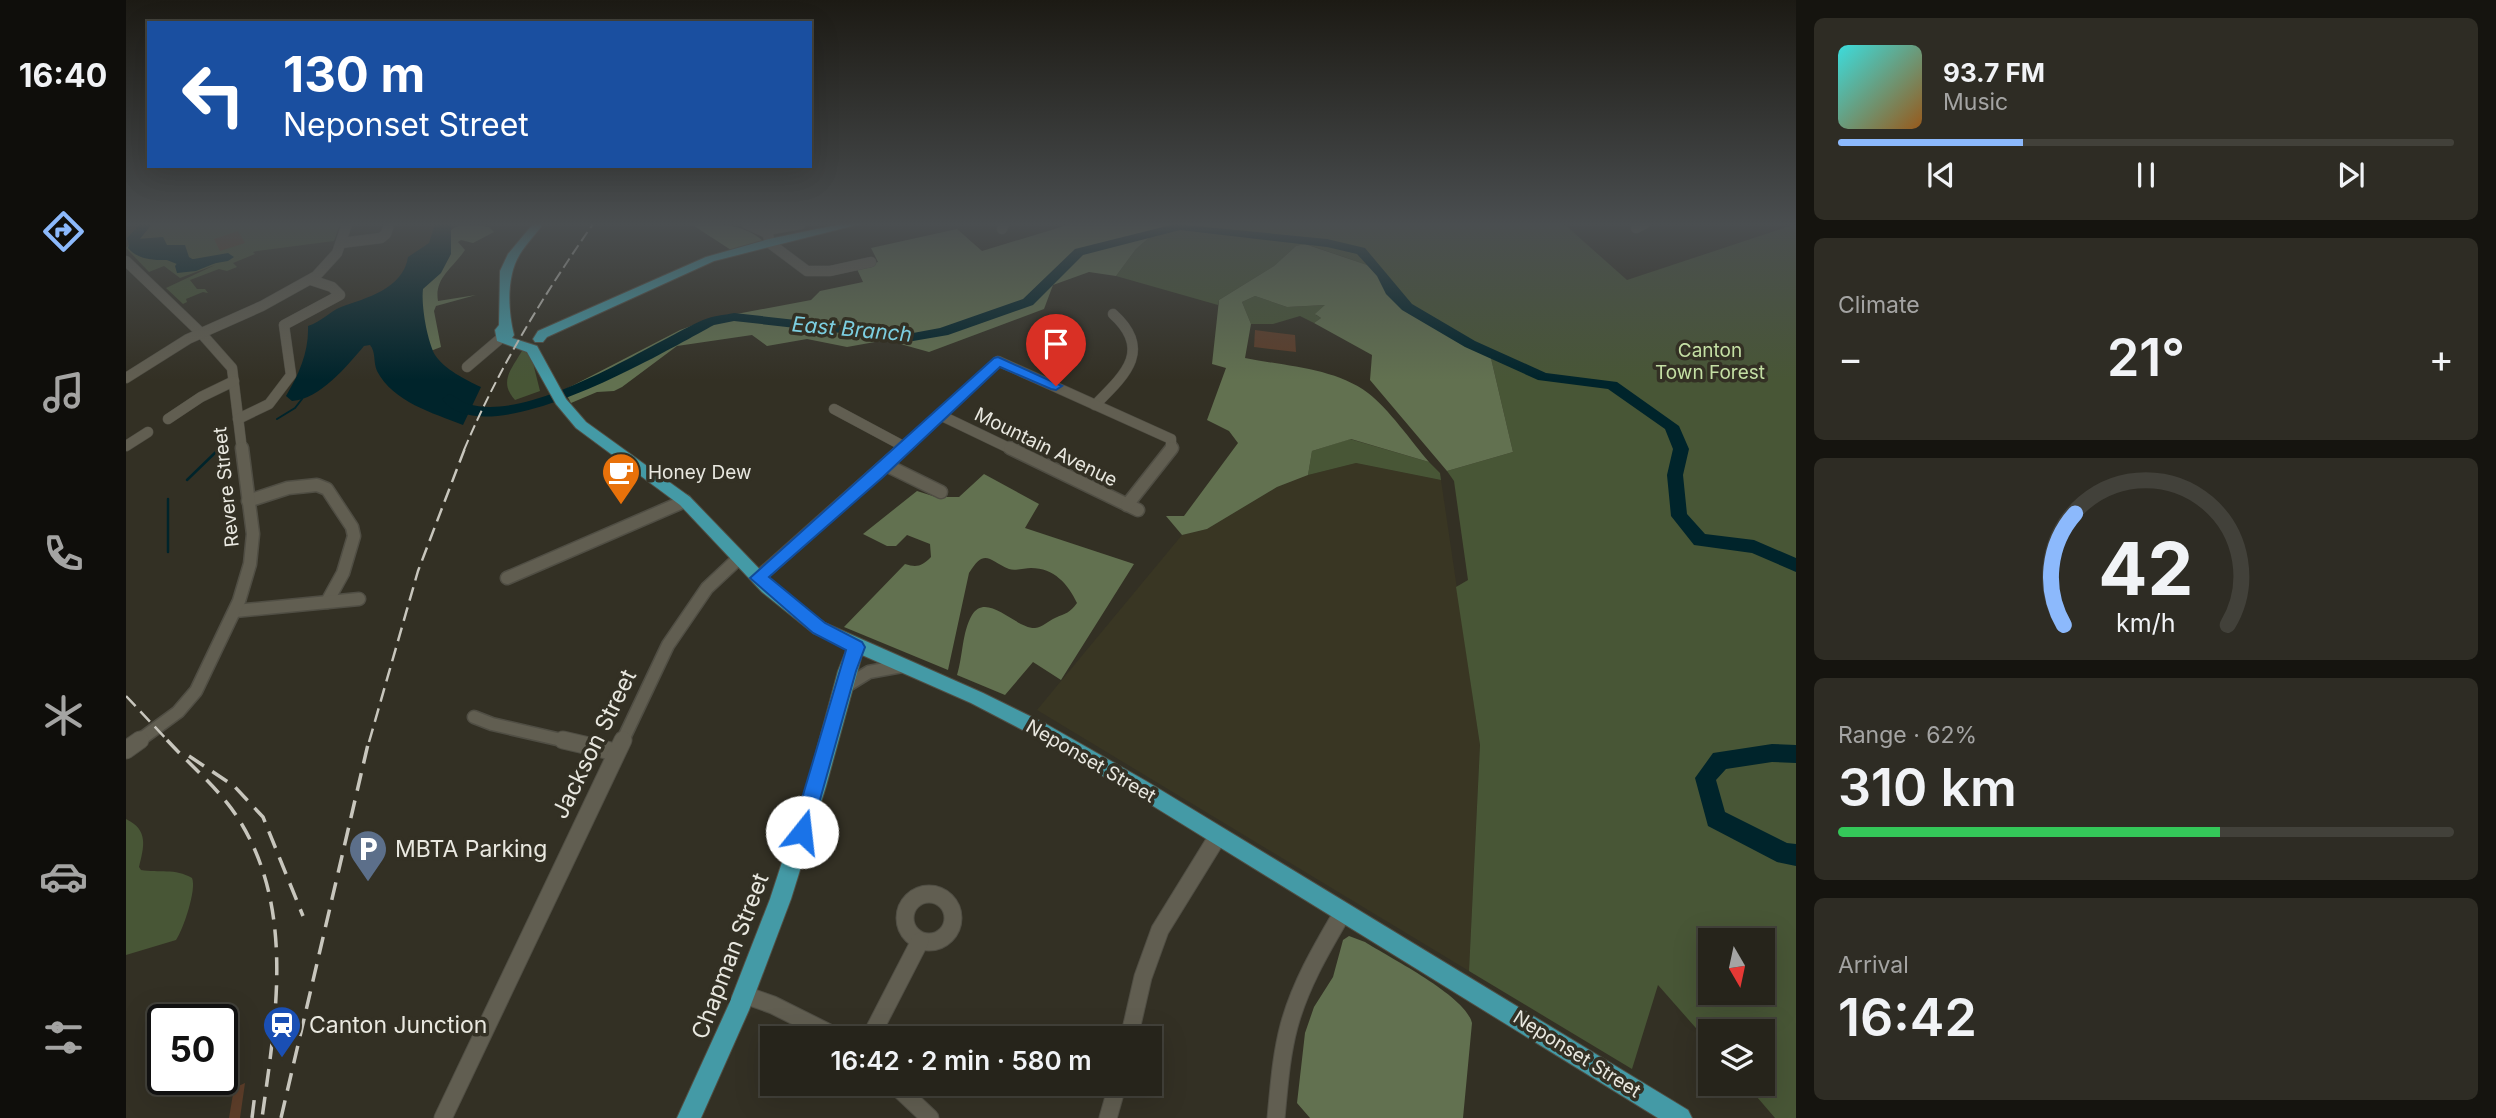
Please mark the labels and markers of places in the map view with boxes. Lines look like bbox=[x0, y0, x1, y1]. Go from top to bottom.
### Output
pin bbox=[1026, 314, 1086, 386]
cafe icon: Honey Dew bbox=[600, 451, 642, 506]
place label: Honey Dew bbox=[648, 461, 751, 484]
parking icon: MBTA Parking bbox=[347, 828, 389, 883]
place label: MBTA Parking bbox=[395, 835, 547, 863]
station icon: Canton Junction bbox=[261, 1004, 303, 1059]
place label: Canton Junction bbox=[309, 1011, 487, 1039]

